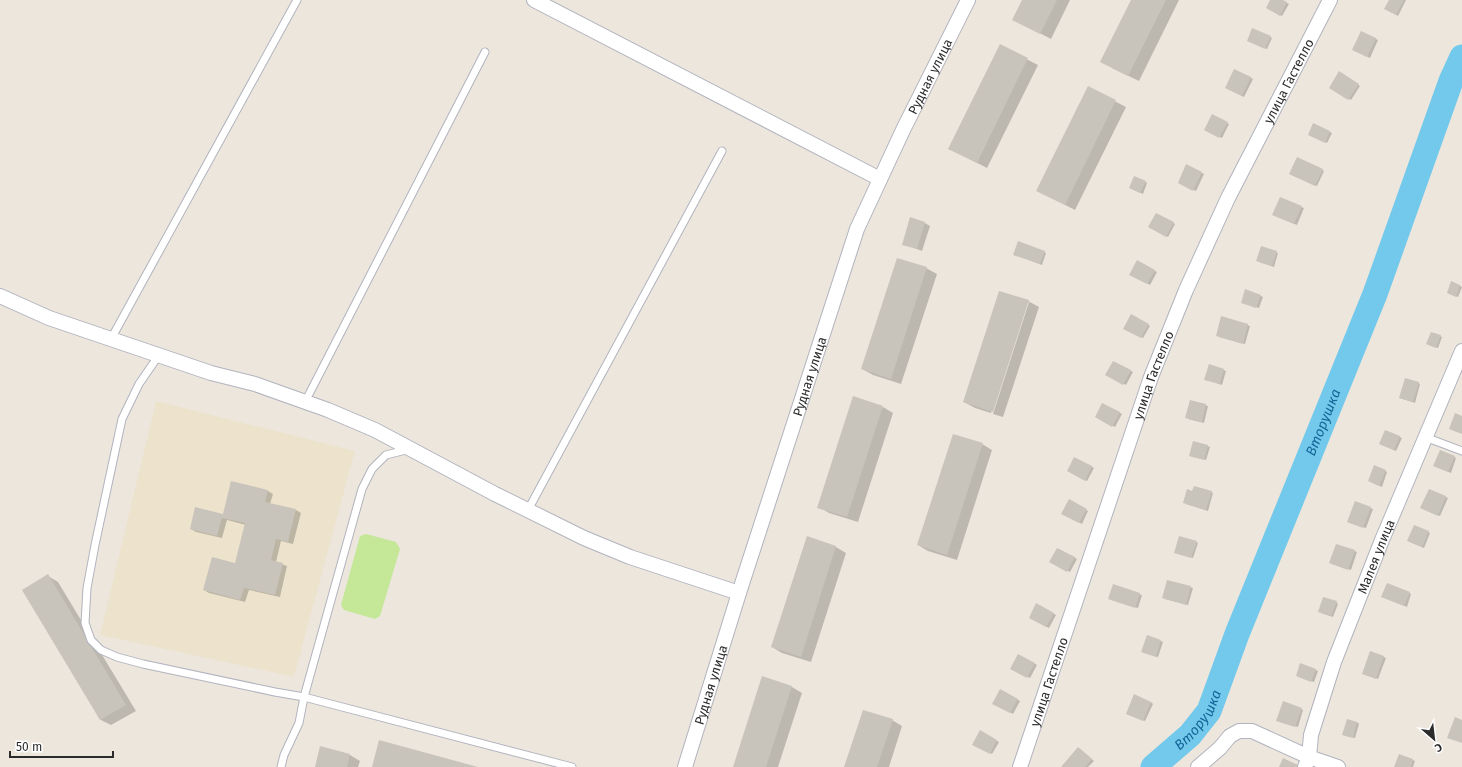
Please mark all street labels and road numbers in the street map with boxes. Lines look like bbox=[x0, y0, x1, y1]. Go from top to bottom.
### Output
street label: Рудная улица bbox=[905, 36, 955, 117]
street label: улица Гастелло bbox=[1260, 36, 1316, 126]
street label: улица Гастелло bbox=[1130, 328, 1176, 421]
street label: Рудная улица bbox=[789, 335, 829, 418]
street label: Малея улица bbox=[1354, 517, 1397, 596]
street label: улица Гастелло bbox=[1027, 635, 1071, 728]
street label: Рудная улица bbox=[691, 643, 730, 727]

